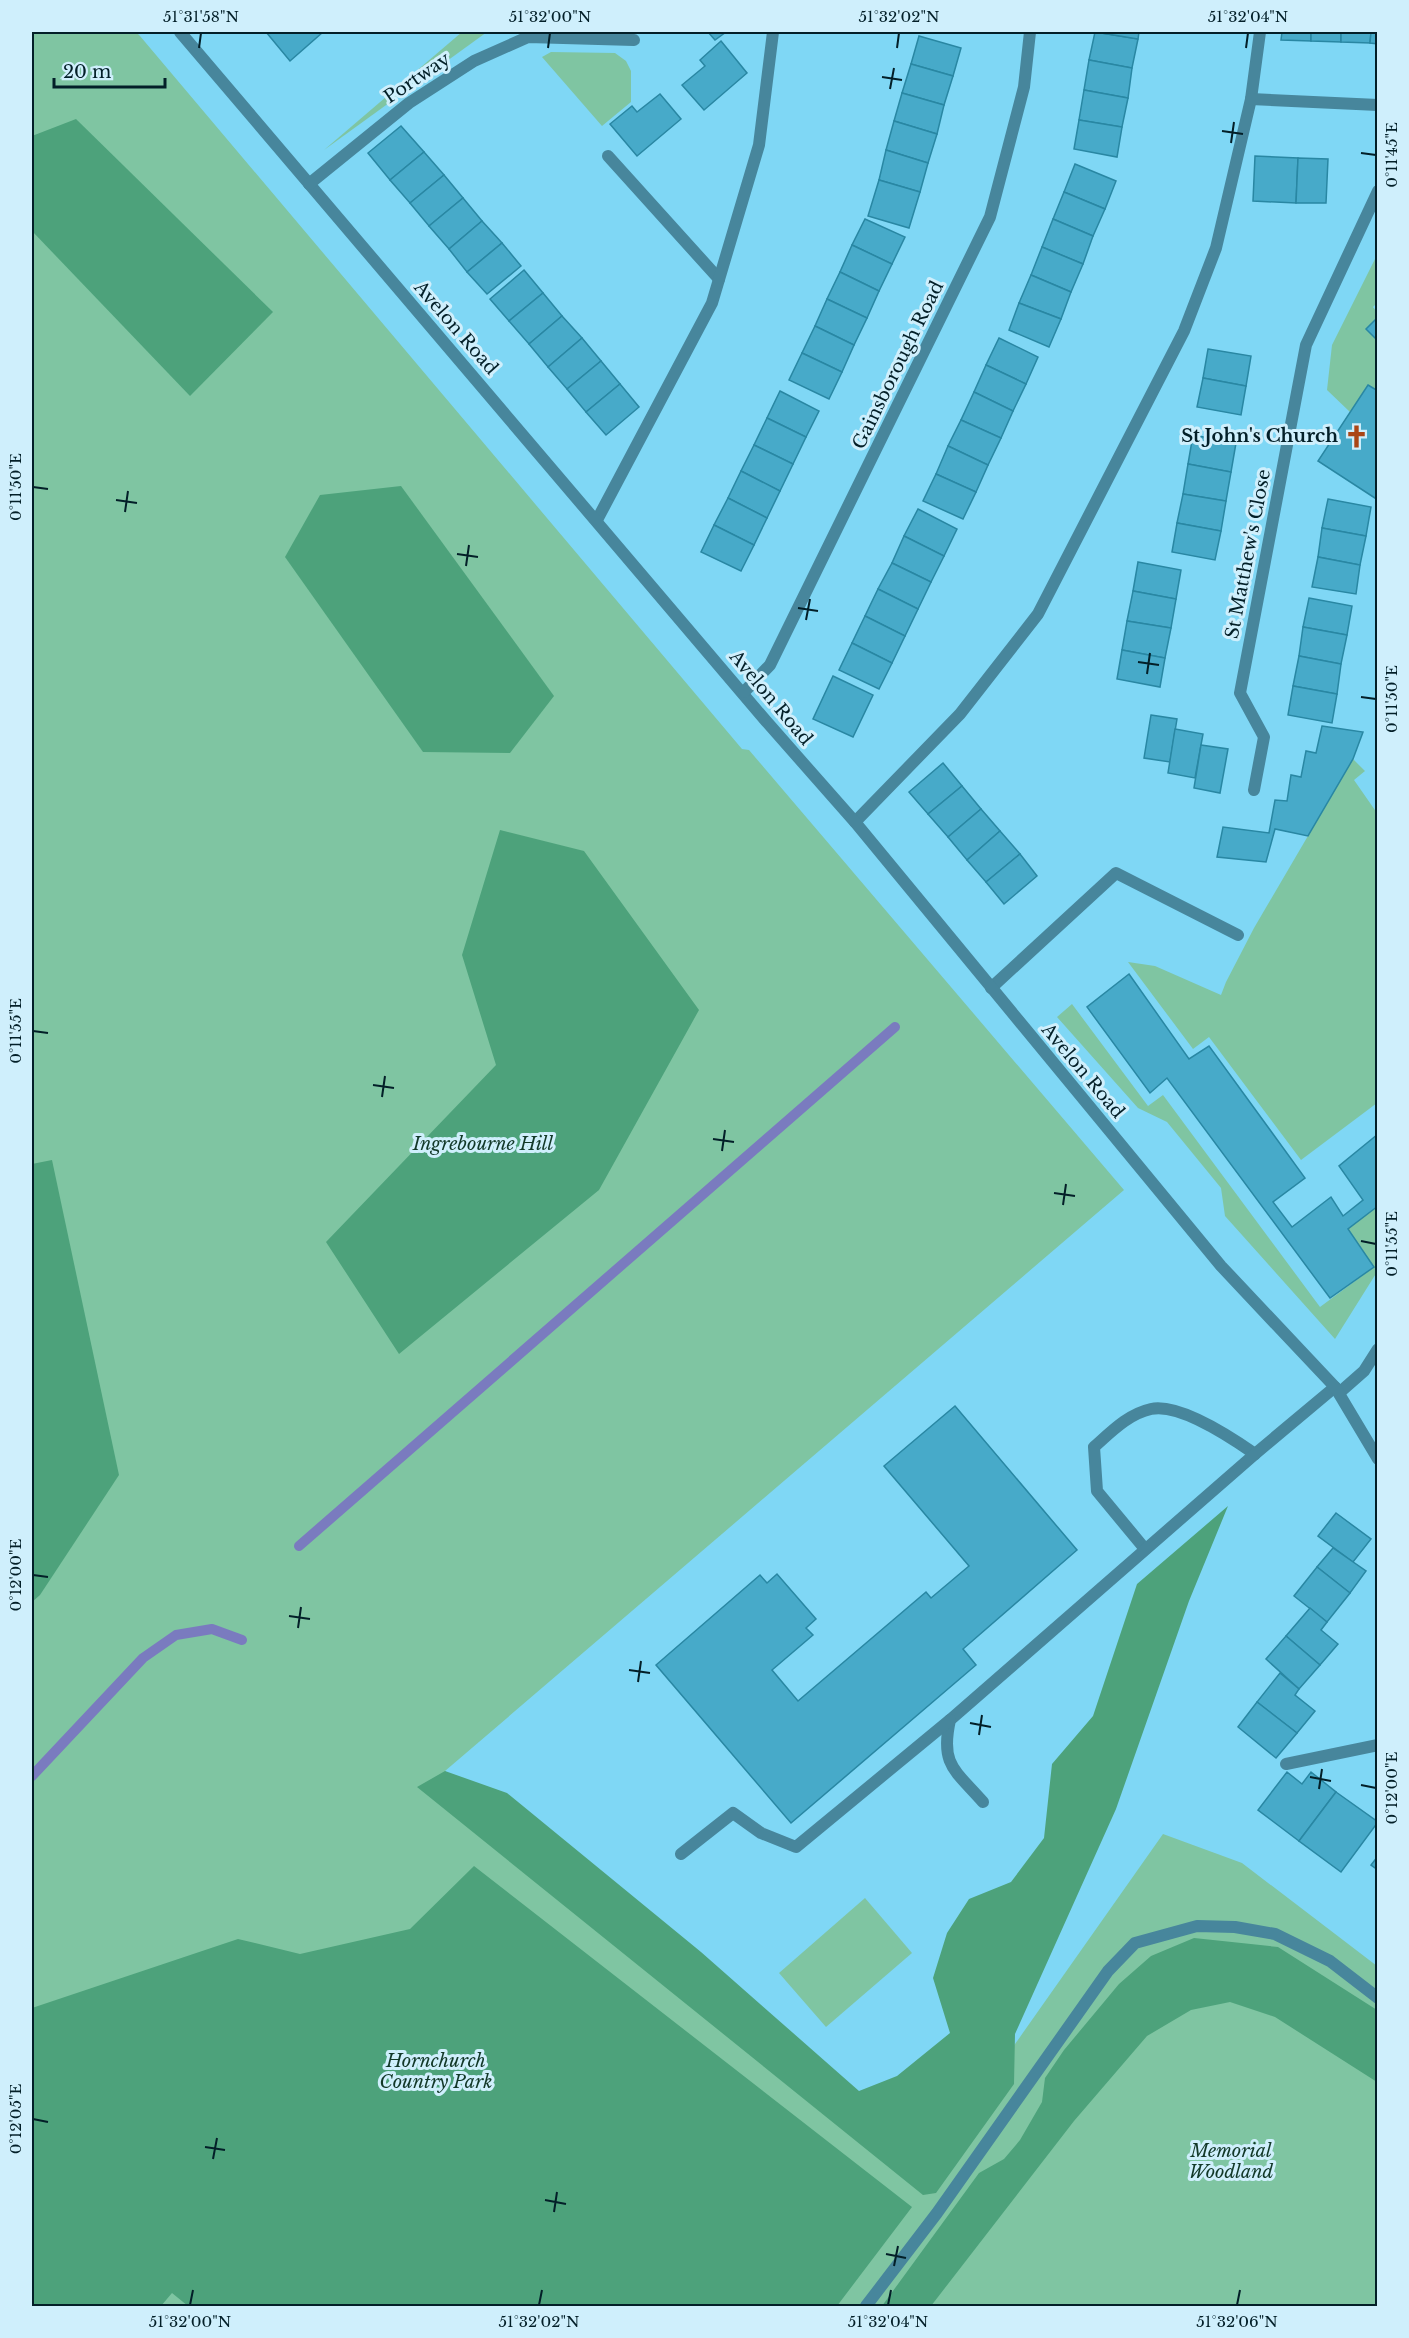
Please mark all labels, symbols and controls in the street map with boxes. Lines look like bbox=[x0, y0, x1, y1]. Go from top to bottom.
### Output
text: 51°31'58"N bbox=[163, 7, 239, 26]
text: 51°32'00"N bbox=[509, 7, 591, 26]
text: 51°32'02"N bbox=[858, 7, 940, 26]
text: 51°32'04"N bbox=[1208, 7, 1288, 26]
street label: Portway bbox=[380, 48, 455, 108]
scale bar bbox=[54, 51, 165, 89]
text: 20 m bbox=[63, 61, 111, 83]
text: 0°11'45"E bbox=[1382, 122, 1401, 188]
street label: Avelon Road bbox=[409, 276, 503, 379]
street label: Gainsborough Road bbox=[848, 277, 948, 453]
church icon: St John's Church bbox=[1343, 423, 1369, 449]
place label: St John's Church bbox=[1181, 425, 1338, 447]
text: 0°11'50"E bbox=[6, 453, 25, 521]
street label: St Matthew's Close bbox=[1221, 467, 1275, 641]
street label: Avelon Road bbox=[724, 645, 817, 750]
text: 0°11'50"E bbox=[1382, 665, 1401, 733]
text: 0°11'55"E bbox=[6, 998, 25, 1064]
street label: Avelon Road bbox=[1036, 1018, 1129, 1123]
park label: Ingrebourne Hill bbox=[412, 1133, 554, 1155]
text: 0°11'55"E bbox=[1382, 1211, 1401, 1277]
text: 0°12'00"E bbox=[6, 1538, 25, 1611]
text: 0°12'00"E bbox=[1382, 1751, 1401, 1824]
park label: Hornchurch Country Park bbox=[380, 2050, 492, 2093]
text: 0°12'05"E bbox=[6, 2084, 25, 2154]
park label: Memorial Woodland bbox=[1189, 2140, 1273, 2183]
text: 51°32'00"N bbox=[149, 2312, 231, 2331]
text: 51°32'02"N bbox=[498, 2312, 580, 2331]
text: 51°32'04"N bbox=[848, 2312, 928, 2331]
text: 51°32'06"N bbox=[1196, 2312, 1278, 2331]

